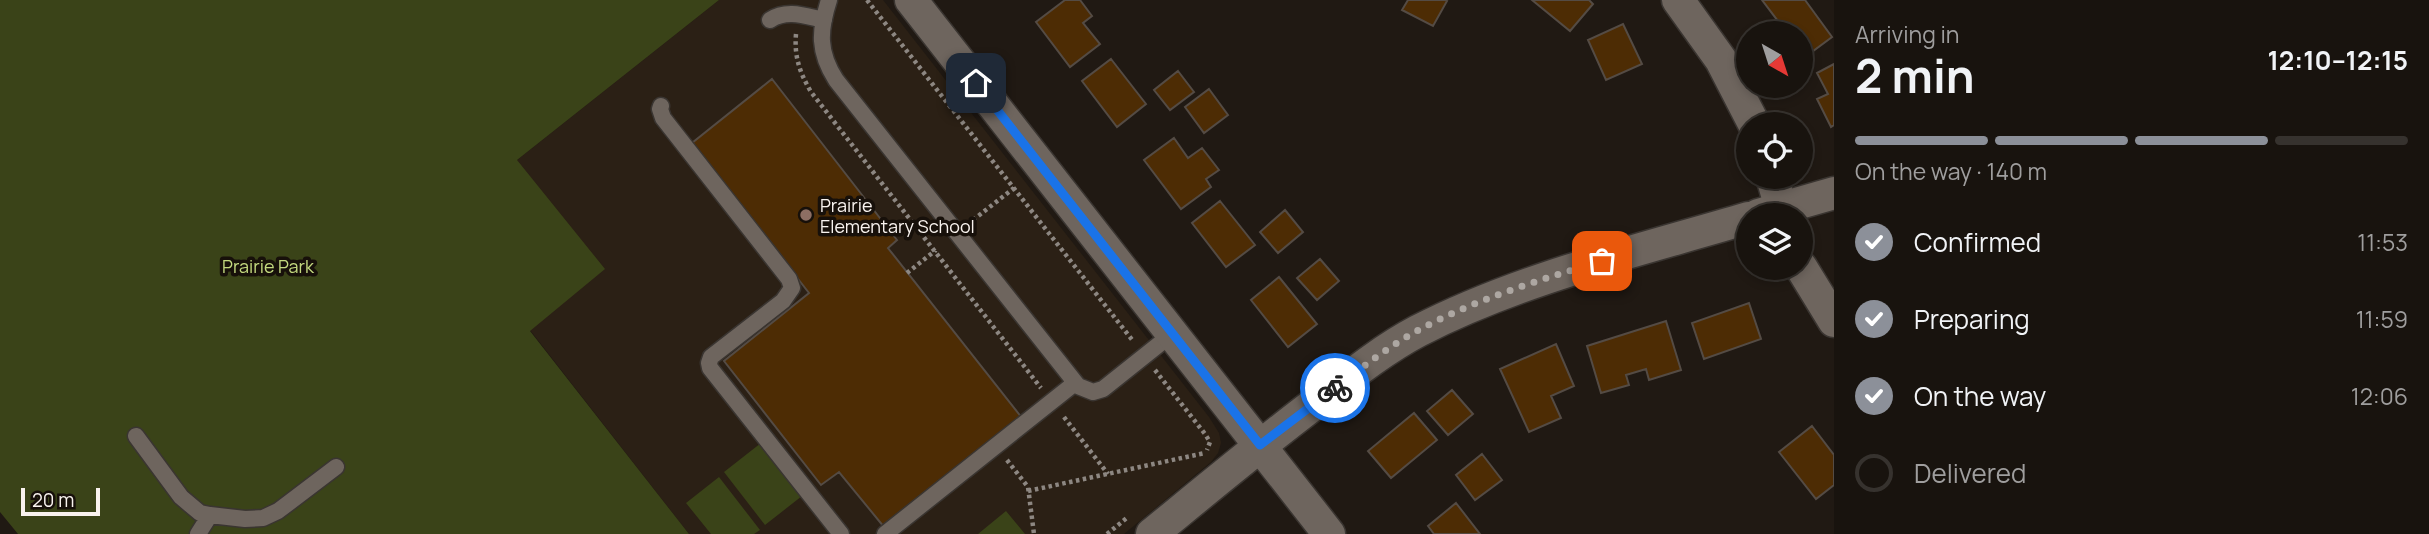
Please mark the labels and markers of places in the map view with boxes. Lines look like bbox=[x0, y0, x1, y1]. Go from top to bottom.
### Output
pin bbox=[946, 53, 1006, 113]
place label: Prairie Elementary School bbox=[820, 193, 975, 238]
marker: Prairie Elementary School bbox=[798, 207, 814, 223]
pin bbox=[1572, 231, 1632, 291]

